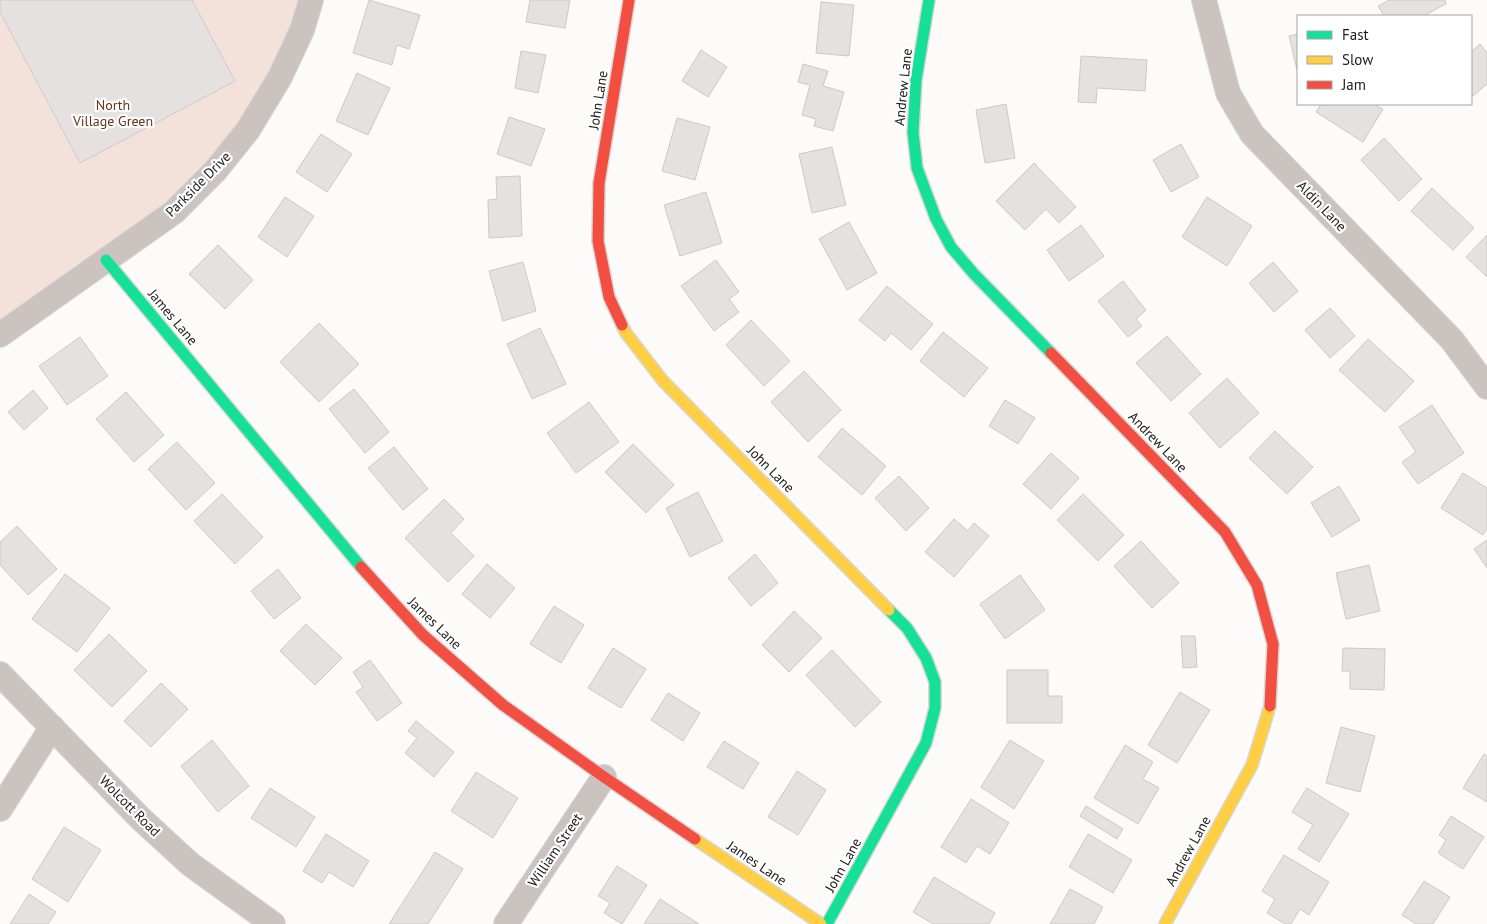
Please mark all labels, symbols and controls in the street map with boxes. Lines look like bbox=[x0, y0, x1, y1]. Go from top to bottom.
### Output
legend bbox=[1297, 15, 1472, 105]
text: Fast bbox=[1342, 25, 1369, 44]
street label: Andrew Lane bbox=[890, 48, 916, 126]
text: Slow bbox=[1342, 50, 1373, 69]
street label: John Lane bbox=[584, 69, 612, 132]
text: Jam bbox=[1341, 75, 1366, 94]
park label: North Village Green bbox=[72, 96, 153, 130]
street label: Parkside Drive bbox=[162, 148, 234, 220]
street label: Aldin Lane bbox=[1293, 177, 1351, 235]
street label: James Lane bbox=[144, 284, 202, 349]
street label: Andrew Lane bbox=[1125, 408, 1191, 476]
street label: John Lane bbox=[743, 441, 798, 496]
street label: James Lane bbox=[404, 592, 466, 653]
street label: Wolcott Road bbox=[96, 772, 164, 840]
street label: William Street bbox=[524, 809, 586, 890]
street label: Andrew Lane bbox=[1161, 813, 1215, 889]
street label: John Lane bbox=[820, 835, 865, 896]
street label: James Lane bbox=[723, 836, 790, 889]

